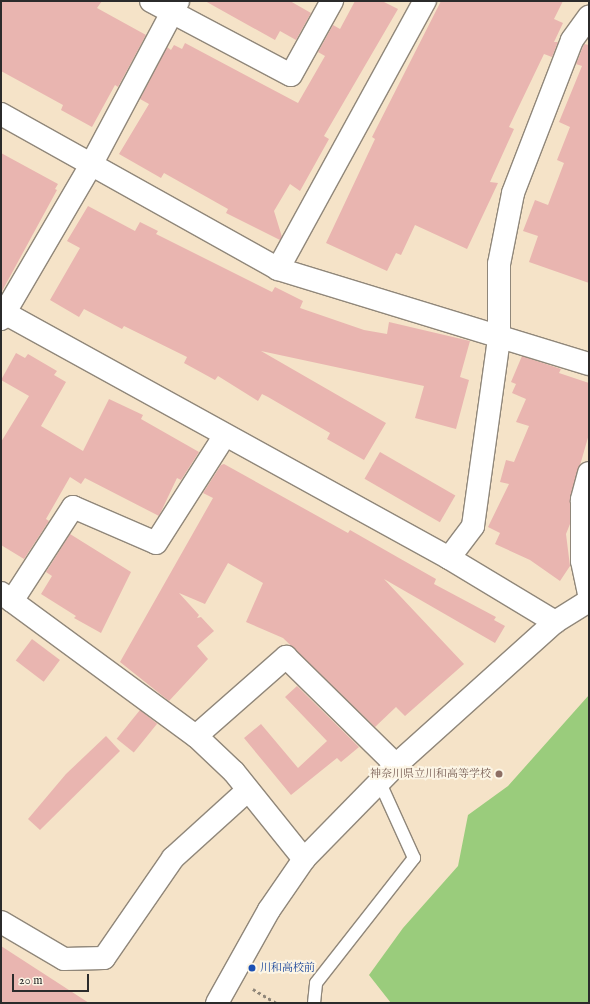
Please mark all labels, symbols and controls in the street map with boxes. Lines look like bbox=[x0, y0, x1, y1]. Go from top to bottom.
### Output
place label: 神奈川県立川和高等学校 bbox=[370, 767, 491, 781]
marker: 神奈川県立川和高等学校 bbox=[494, 769, 504, 779]
place label: 川和高校前 bbox=[260, 961, 315, 975]
marker: 川和高校前 bbox=[247, 963, 257, 973]
scale bar bbox=[14, 966, 91, 992]
text: 20 m bbox=[19, 973, 42, 988]

